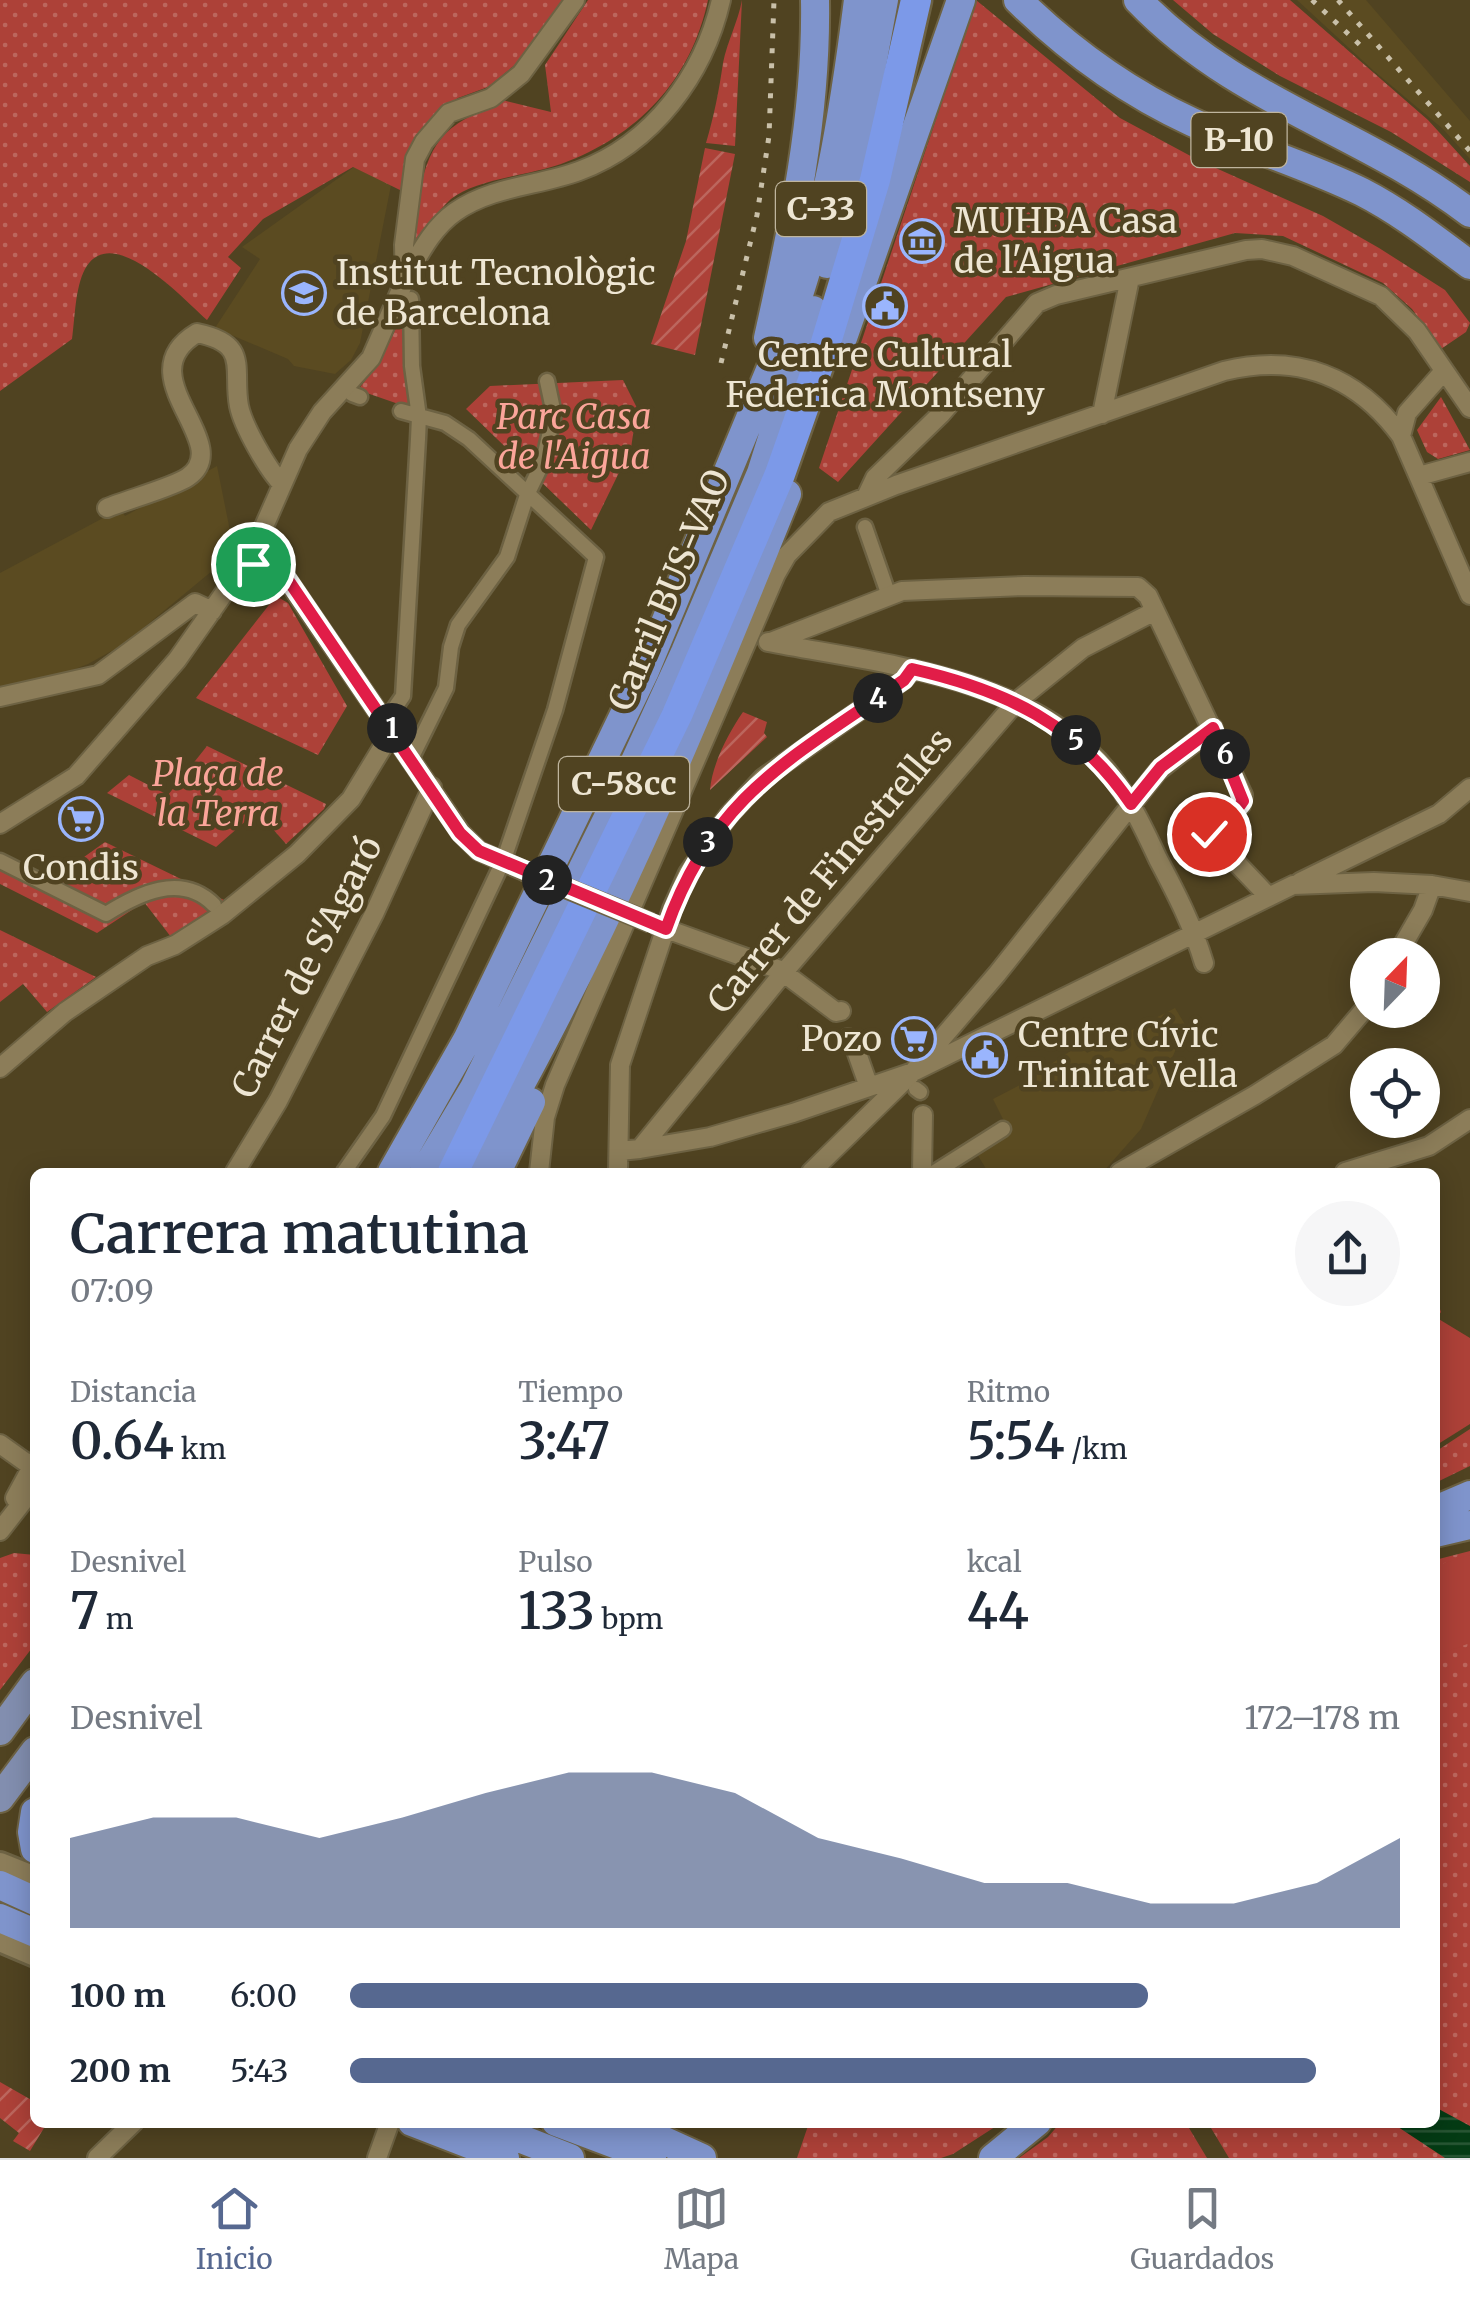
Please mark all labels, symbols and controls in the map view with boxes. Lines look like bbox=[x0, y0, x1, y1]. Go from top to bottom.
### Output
road number: B-10 bbox=[1192, 113, 1286, 167]
road number: C-33 bbox=[776, 182, 866, 236]
place label: MUHBA Casa de l'Aigua bbox=[954, 199, 1177, 283]
museum icon: MUHBA Casa de l'Aigua bbox=[899, 218, 945, 264]
place label: Institut Tecnològic de Barcelona bbox=[336, 251, 656, 335]
school or university icon: Institut Tecnològic de Barcelona bbox=[281, 270, 327, 316]
public building icon: Centre Cultural Federica Montseny bbox=[862, 283, 908, 329]
place label: Centre Cultural Federica Montseny bbox=[725, 333, 1045, 417]
park label: Parc Casa de l'Aigua bbox=[497, 395, 651, 479]
street label: Carril BUS-VAO bbox=[598, 463, 740, 717]
pin bbox=[211, 522, 296, 607]
icon: arrive bbox=[226, 537, 281, 592]
pin: 4 bbox=[853, 673, 903, 723]
text: 4 bbox=[869, 680, 887, 716]
pin: 1 bbox=[367, 703, 417, 753]
text: 1 bbox=[386, 710, 398, 746]
pin: 5 bbox=[1051, 715, 1101, 765]
street label: Carrer de Finestrelles bbox=[698, 720, 962, 1022]
text: 5 bbox=[1068, 722, 1084, 758]
pin: 6 bbox=[1200, 729, 1250, 779]
text: 6 bbox=[1216, 736, 1234, 772]
park label: Plaça de la Terra bbox=[152, 752, 284, 836]
road number: C-58cc bbox=[559, 757, 689, 811]
pin bbox=[1167, 792, 1252, 877]
supermarket icon: Condis bbox=[58, 796, 104, 842]
icon: check bbox=[1182, 807, 1237, 862]
pin: 3 bbox=[683, 817, 733, 867]
text: 3 bbox=[700, 824, 716, 860]
street label: Carrer de S'Agaró bbox=[222, 829, 392, 1105]
place label: Condis bbox=[23, 846, 139, 890]
pin: 2 bbox=[522, 855, 572, 905]
text: 2 bbox=[539, 862, 555, 898]
north arrow bbox=[1350, 938, 1440, 1028]
map controls bbox=[1350, 938, 1440, 1138]
place label: Centre Cívic Trinitat Vella bbox=[1018, 1013, 1238, 1097]
supermarket icon: Pozo bbox=[891, 1016, 937, 1062]
place label: Pozo bbox=[801, 1017, 882, 1061]
public building icon: Centre Cívic Trinitat Vella bbox=[962, 1032, 1008, 1078]
button: locate bbox=[1350, 1048, 1440, 1138]
text: Carrera matutina bbox=[70, 1199, 529, 1268]
button: share bbox=[1295, 1201, 1400, 1306]
text: 07:09 bbox=[70, 1271, 154, 1311]
text: Distancia bbox=[70, 1374, 197, 1410]
text: Tiempo bbox=[518, 1374, 623, 1410]
text: Ritmo bbox=[967, 1374, 1050, 1410]
text: 0.64 bbox=[70, 1410, 174, 1473]
text: 3:47 bbox=[518, 1410, 610, 1473]
text: 5:54 bbox=[967, 1410, 1065, 1473]
text: km bbox=[174, 1431, 226, 1467]
text: /km bbox=[1065, 1431, 1128, 1467]
text: Desnivel bbox=[70, 1544, 186, 1580]
text: Pulso bbox=[518, 1544, 593, 1580]
text: kcal bbox=[967, 1544, 1022, 1580]
text: 7 bbox=[70, 1580, 99, 1643]
text: 133 bbox=[518, 1580, 595, 1643]
text: 44 bbox=[967, 1580, 1029, 1643]
text: m bbox=[99, 1601, 134, 1637]
text: bpm bbox=[595, 1601, 663, 1637]
text: Desnivel bbox=[70, 1698, 203, 1738]
text: 172–178 m bbox=[1244, 1698, 1400, 1738]
text: 100 m bbox=[70, 1976, 166, 2016]
text: 6:00 bbox=[230, 1976, 297, 2016]
text: 200 m bbox=[70, 2051, 171, 2091]
text: 5:43 bbox=[230, 2051, 289, 2091]
tab: Inicio bbox=[196, 2181, 272, 2277]
tab: Mapa bbox=[664, 2181, 739, 2277]
tab: Guardados bbox=[1130, 2181, 1274, 2277]

